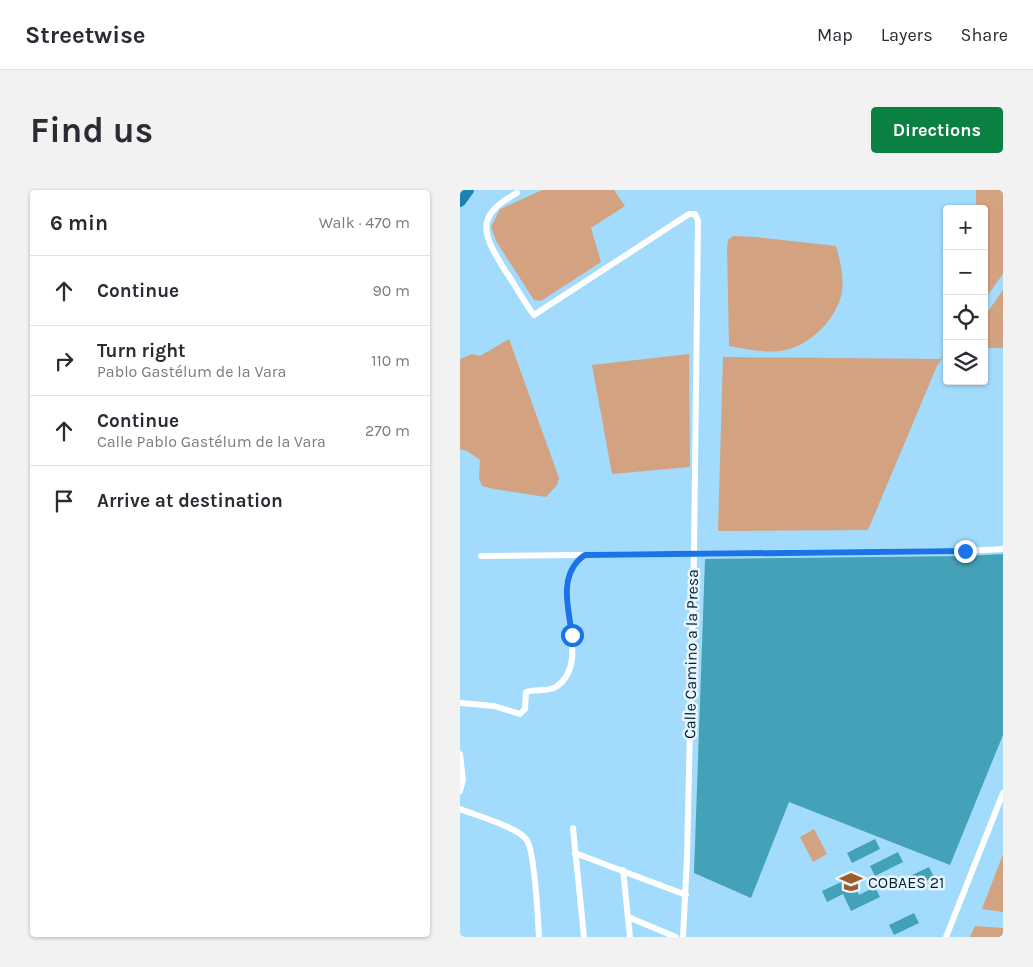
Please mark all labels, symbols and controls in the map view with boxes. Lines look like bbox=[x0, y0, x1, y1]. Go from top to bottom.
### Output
text: Streetwise bbox=[25, 21, 146, 49]
text: Map bbox=[817, 24, 853, 46]
text: Layers bbox=[881, 24, 933, 46]
text: Share bbox=[961, 24, 1008, 46]
button: Directions bbox=[871, 107, 1003, 153]
text: Find us bbox=[30, 110, 153, 151]
map controls bbox=[943, 205, 988, 385]
button: + bbox=[943, 205, 988, 250]
text: 6 min bbox=[50, 211, 108, 235]
text: Walk · 470 m bbox=[319, 213, 410, 232]
button: − bbox=[943, 250, 988, 295]
icon: ahead bbox=[50, 277, 78, 305]
text: Continue bbox=[97, 280, 179, 302]
text: 90 m bbox=[372, 281, 410, 300]
button: locate bbox=[943, 295, 988, 340]
text: Turn right bbox=[97, 340, 186, 362]
button: layers bbox=[943, 340, 988, 385]
icon: right bbox=[50, 347, 78, 375]
text: 110 m bbox=[371, 351, 410, 370]
text: Pablo Gastélum de la Vara bbox=[97, 362, 286, 381]
text: Continue bbox=[97, 410, 179, 432]
icon: ahead bbox=[50, 417, 78, 445]
text: 270 m bbox=[365, 421, 410, 440]
text: Calle Pablo Gastélum de la Vara bbox=[97, 432, 326, 451]
icon: arrive bbox=[50, 487, 78, 515]
text: Arrive at destination bbox=[97, 490, 283, 512]
route end bbox=[954, 540, 977, 563]
street label: Calle Camino a la Presa bbox=[680, 569, 702, 739]
route start bbox=[561, 624, 584, 647]
school or university icon: COBAES 21 bbox=[838, 869, 864, 895]
place label: COBAES 21 bbox=[868, 873, 944, 892]

